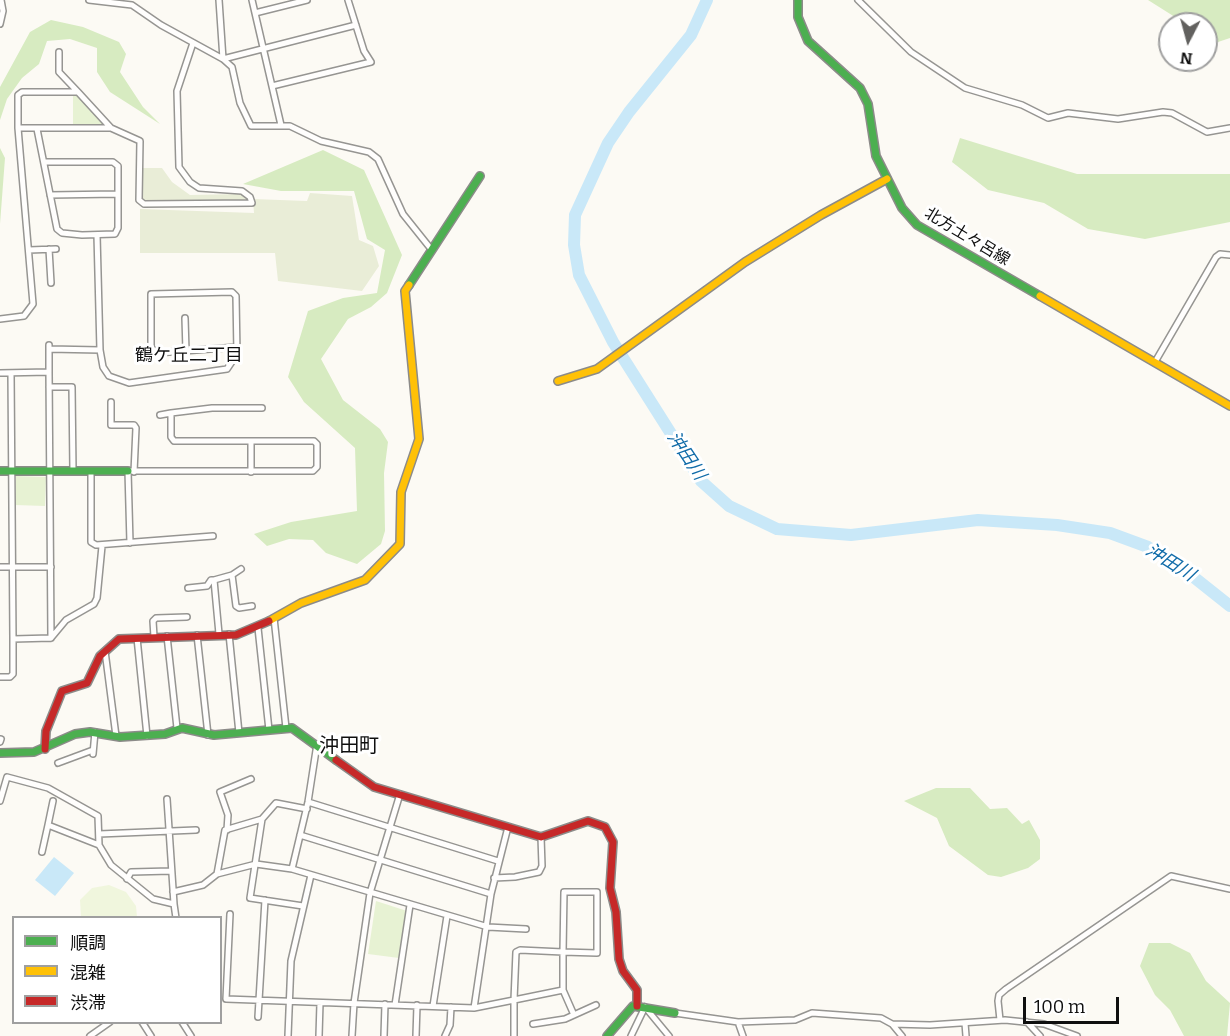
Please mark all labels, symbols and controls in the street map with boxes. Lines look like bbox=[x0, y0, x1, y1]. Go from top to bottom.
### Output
north arrow bbox=[1158, 12, 1218, 72]
text: N bbox=[1179, 48, 1193, 69]
street label: 北方土々呂線 bbox=[921, 204, 1013, 270]
district label: 鶴ケ丘二丁目 bbox=[135, 345, 243, 367]
water label: 沖田川 bbox=[662, 428, 710, 484]
water label: 沖田川 bbox=[1141, 540, 1199, 586]
district label: 沖田町 bbox=[319, 734, 379, 758]
legend bbox=[12, 916, 222, 1024]
text: 順調 bbox=[70, 932, 106, 954]
text: 混雑 bbox=[70, 962, 106, 984]
scale bar bbox=[1026, 985, 1122, 1023]
text: 渋滞 bbox=[70, 992, 106, 1014]
text: 100 m bbox=[1034, 996, 1085, 1018]

